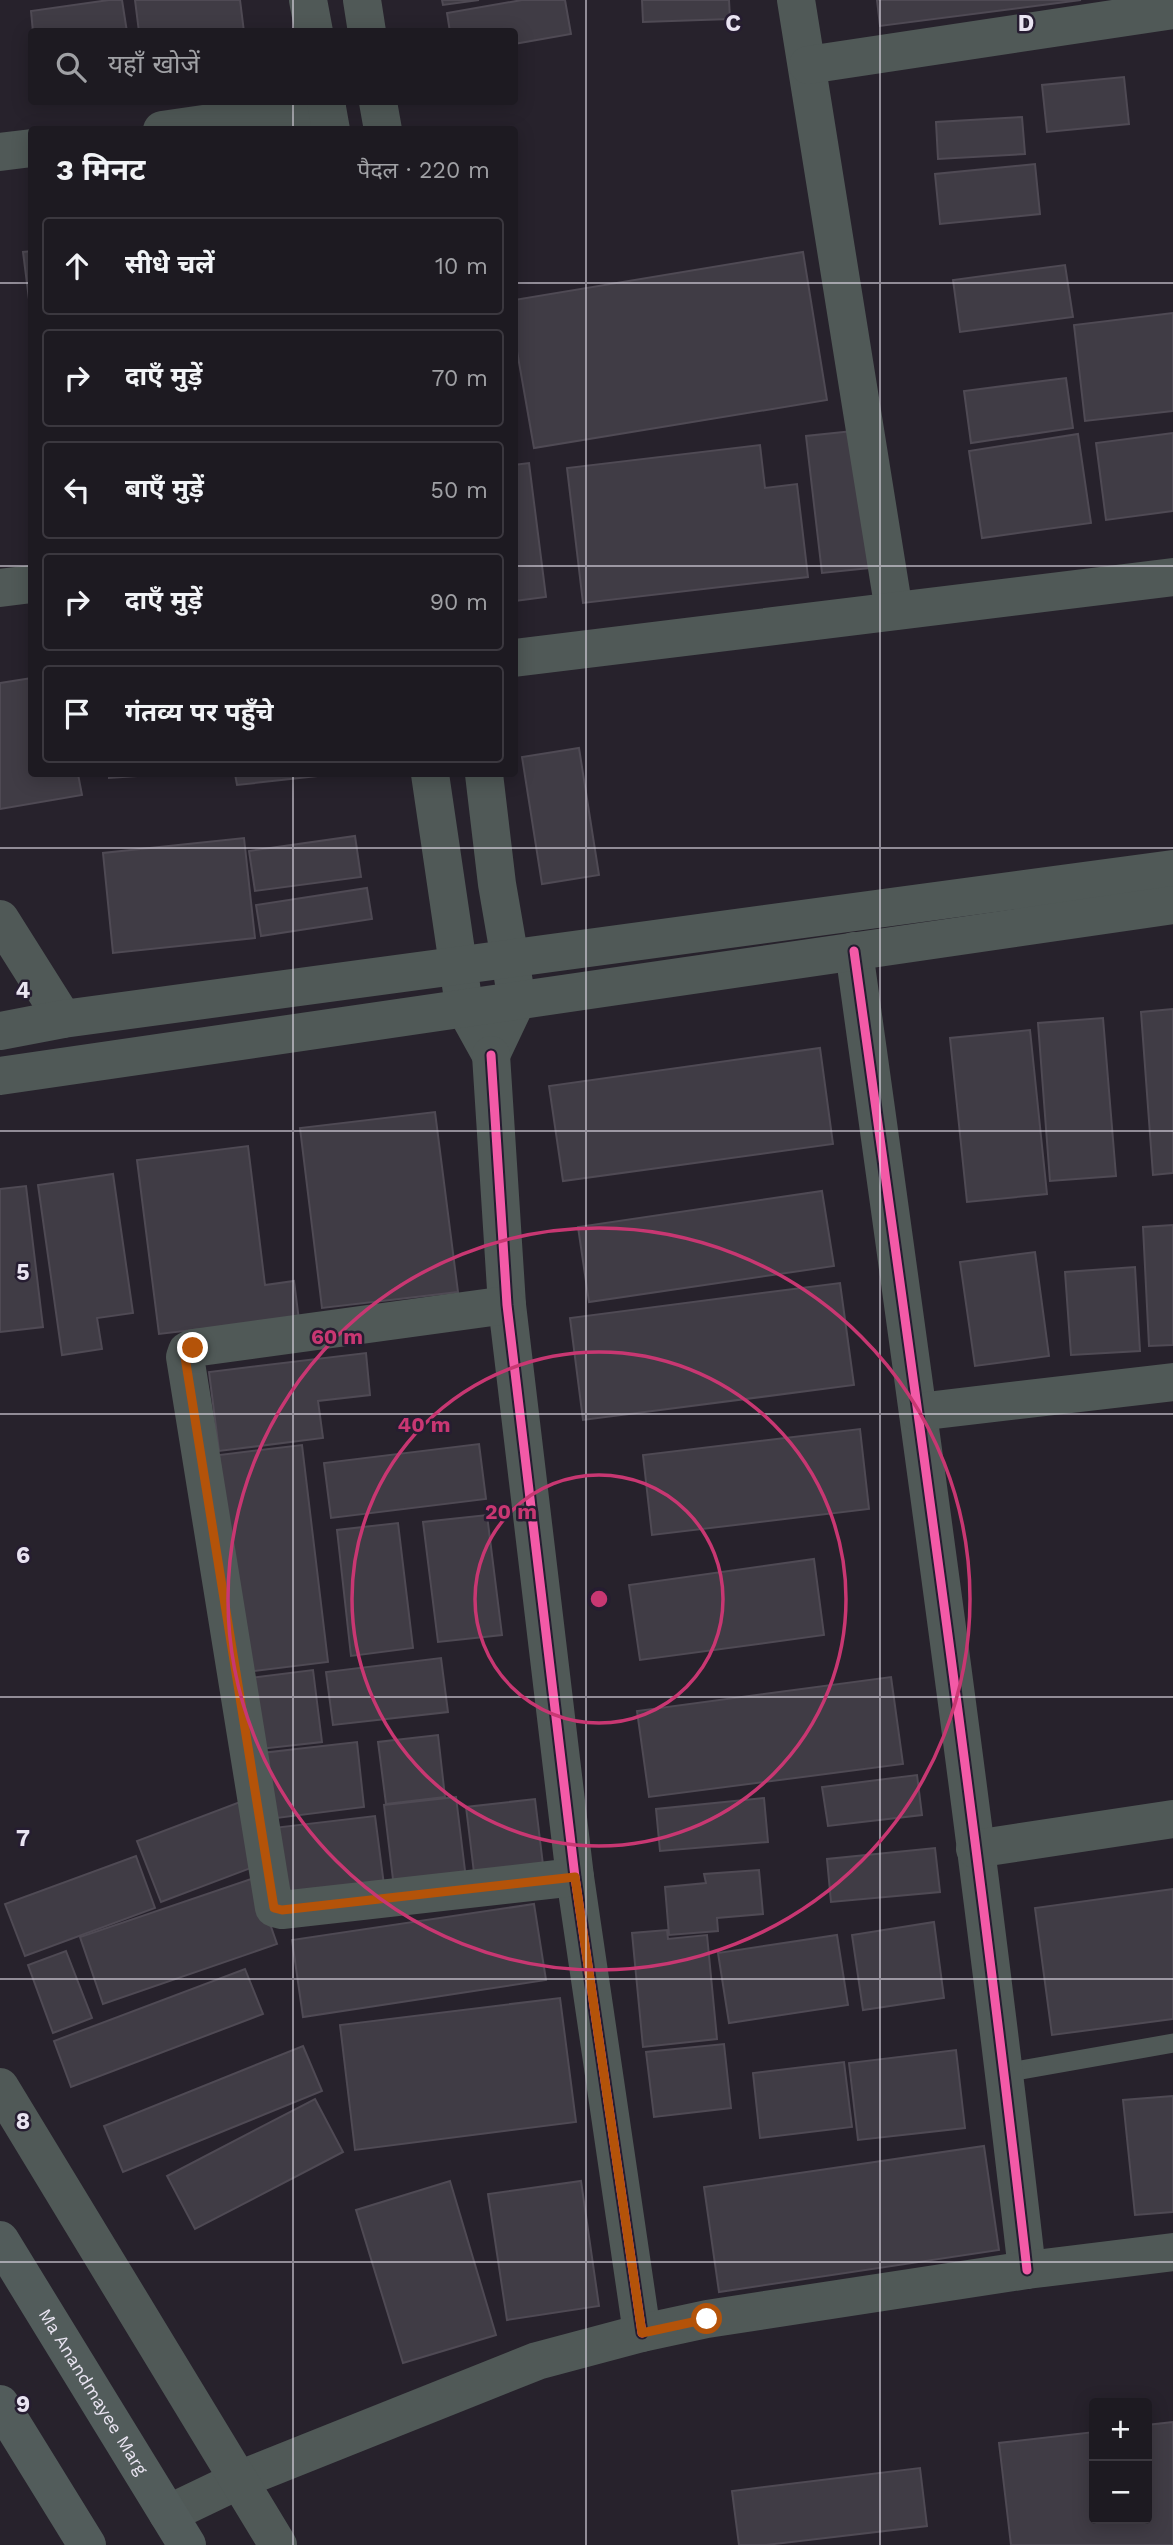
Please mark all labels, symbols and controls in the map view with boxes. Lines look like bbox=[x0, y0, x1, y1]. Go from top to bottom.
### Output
text: C bbox=[725, 10, 741, 37]
text: D bbox=[1018, 10, 1034, 37]
search box bbox=[28, 28, 518, 105]
icon: search bbox=[52, 48, 90, 86]
text: यहाँ खोजें bbox=[108, 49, 200, 79]
text: 3 मिनट bbox=[56, 152, 145, 187]
text: पैदल · 220 m bbox=[357, 157, 490, 184]
icon: ahead bbox=[58, 247, 96, 285]
text: सीधे चलें bbox=[125, 249, 214, 279]
text: 10 m bbox=[435, 253, 488, 280]
icon: right bbox=[58, 359, 96, 397]
text: दाएँ मुड़ें bbox=[125, 361, 202, 391]
text: 70 m bbox=[431, 365, 488, 392]
icon: left bbox=[58, 471, 96, 509]
text: बाएँ मुड़ें bbox=[125, 473, 204, 503]
text: 50 m bbox=[431, 477, 488, 504]
icon: right bbox=[58, 583, 96, 621]
text: दाएँ मुड़ें bbox=[125, 585, 202, 615]
text: 90 m bbox=[430, 589, 488, 616]
icon: arrive bbox=[58, 695, 96, 733]
text: गंतव्य पर पहुँचे bbox=[125, 697, 274, 727]
text: 4 bbox=[16, 977, 31, 1004]
text: 5 bbox=[16, 1259, 30, 1286]
text: 60 m bbox=[311, 1324, 363, 1349]
route end bbox=[177, 1332, 208, 1363]
text: 40 m bbox=[398, 1412, 450, 1437]
text: 20 m bbox=[485, 1499, 537, 1524]
text: 6 bbox=[16, 1542, 30, 1569]
centre of rings bbox=[587, 1587, 611, 1611]
text: 7 bbox=[16, 1825, 30, 1852]
text: 8 bbox=[16, 2108, 30, 2135]
route start bbox=[691, 2303, 722, 2334]
street label: Ma Anandmayee Marg bbox=[35, 2305, 153, 2479]
text: 9 bbox=[16, 2391, 30, 2418]
map controls bbox=[1089, 2398, 1152, 2524]
button: + bbox=[1089, 2398, 1152, 2461]
button: − bbox=[1089, 2461, 1152, 2524]

